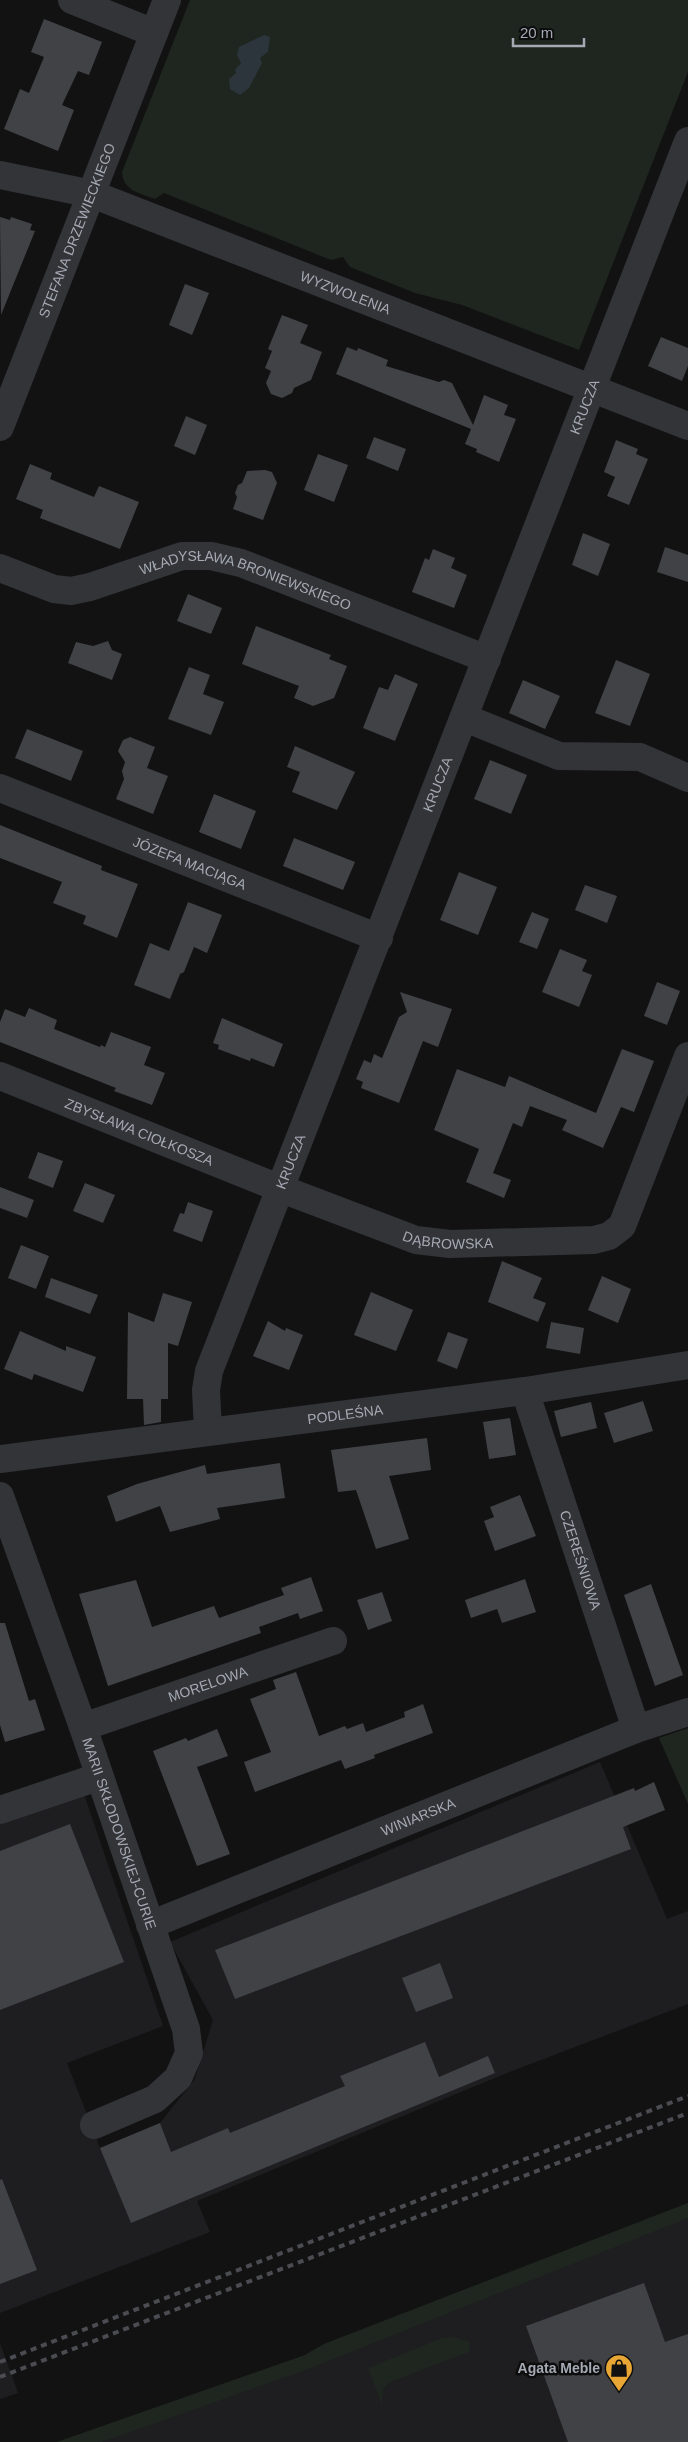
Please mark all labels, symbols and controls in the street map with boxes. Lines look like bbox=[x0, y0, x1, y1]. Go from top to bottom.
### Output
scale bar bbox=[513, 15, 584, 47]
text: 20 m bbox=[520, 24, 553, 41]
street label: STEFANA DRZEWIECKIEGO bbox=[36, 141, 118, 320]
street label: WYZWOLENIA bbox=[298, 268, 394, 318]
street label: KRUCZA bbox=[567, 376, 603, 437]
street label: WŁADYSŁAWA BRONIEWSKIEGO bbox=[137, 548, 353, 613]
street label: KRUCZA bbox=[420, 754, 456, 814]
street label: JÓZEFA MACIĄGA bbox=[131, 833, 249, 893]
street label: ZBYSŁAWA CIOŁKOSZA bbox=[63, 1095, 216, 1169]
street label: KRUCZA bbox=[273, 1131, 309, 1191]
street label: DĄBROWSKA bbox=[400, 1228, 494, 1252]
street label: PODLEŚNA bbox=[306, 1401, 385, 1427]
street label: CZEREŚNIOWA bbox=[557, 1508, 605, 1613]
street label: MORELOWA bbox=[166, 1663, 250, 1705]
street label: MARII SKŁODOWSKIEJ-CURIE bbox=[79, 1736, 159, 1932]
street label: WINIARSKA bbox=[379, 1795, 458, 1839]
shop icon: Agata Meble bbox=[604, 2353, 634, 2392]
place label: Agata Meble bbox=[518, 2360, 600, 2376]

